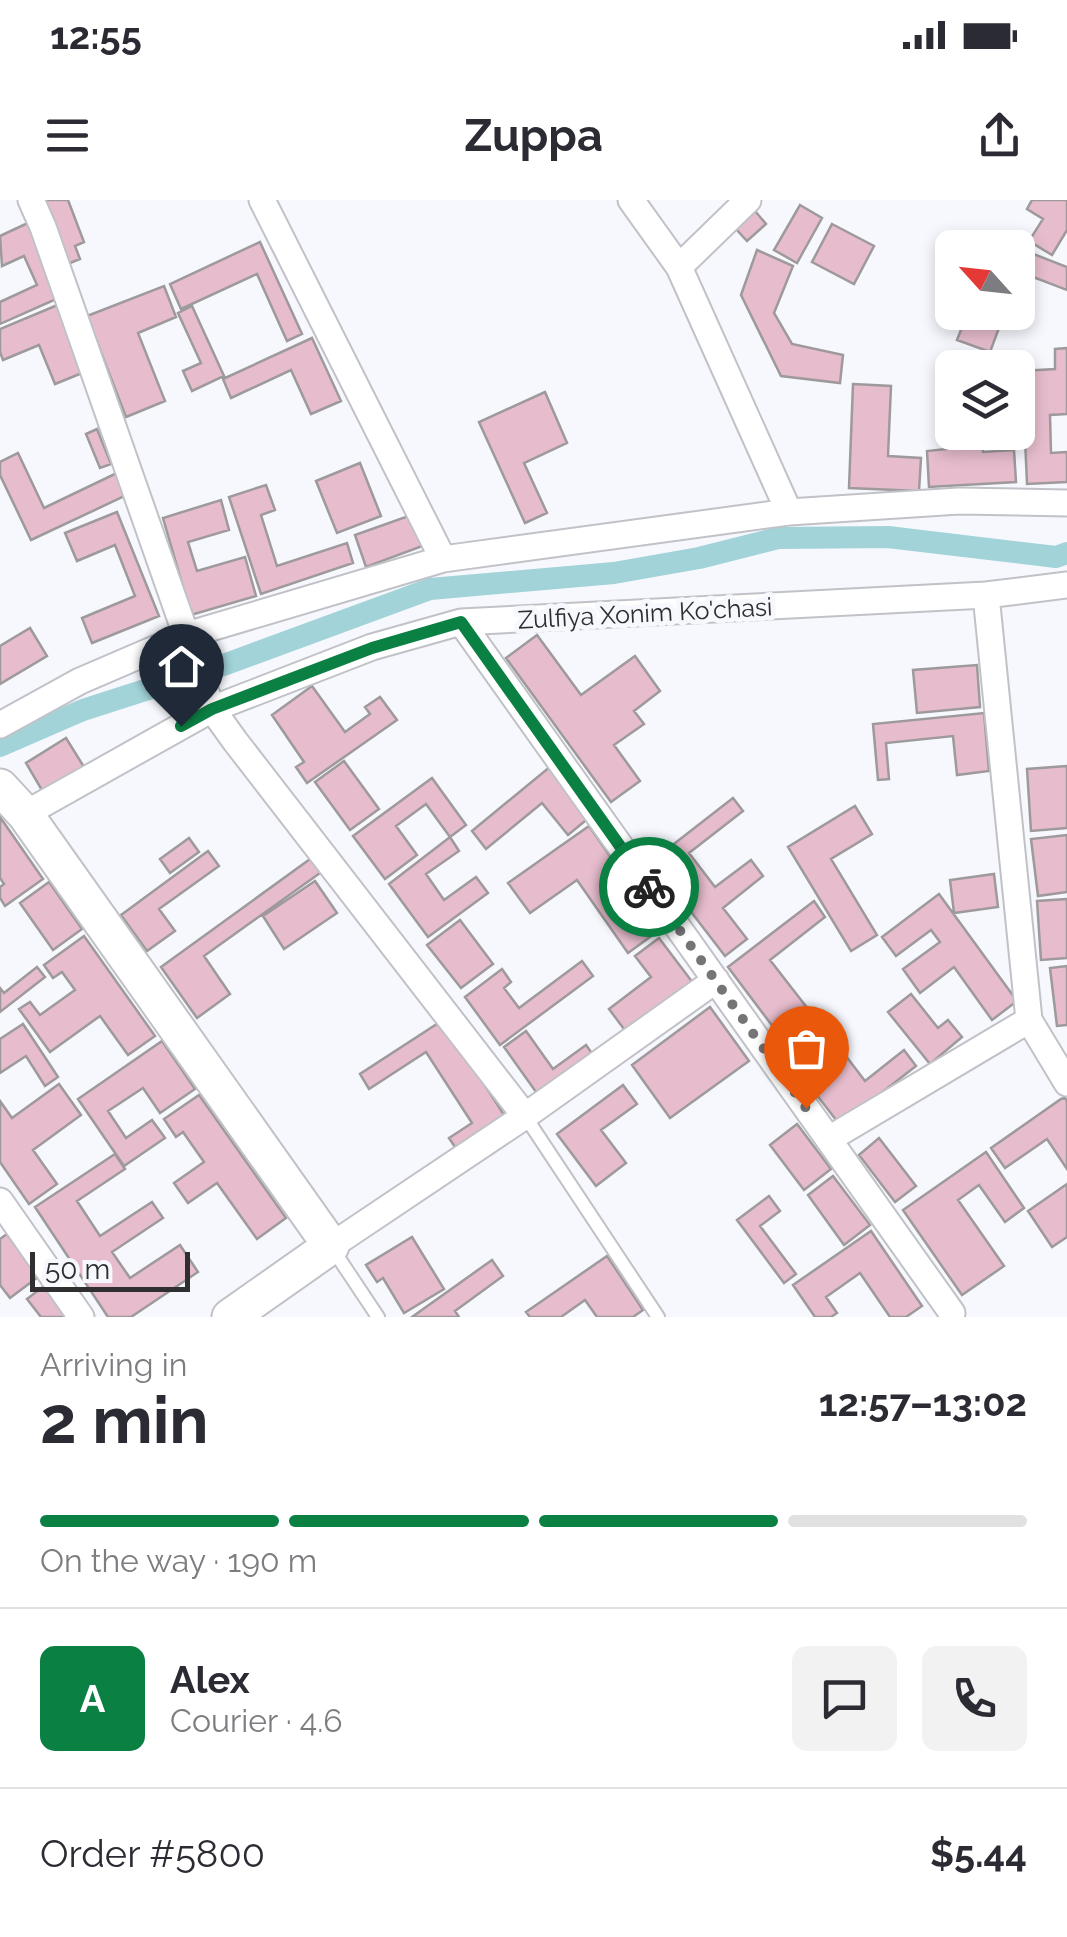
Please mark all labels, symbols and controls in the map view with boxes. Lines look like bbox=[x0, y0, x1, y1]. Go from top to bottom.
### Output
text: 12:55 bbox=[50, 13, 142, 58]
icon: menu bbox=[40, 108, 95, 163]
icon: share bbox=[972, 108, 1027, 163]
text: Zuppa bbox=[464, 109, 603, 162]
north arrow bbox=[935, 230, 1035, 330]
map controls bbox=[935, 230, 1035, 450]
button: layers bbox=[935, 350, 1035, 450]
street label: Zulfiya Xonim Ko'chasi bbox=[517, 591, 773, 635]
pin bbox=[139, 624, 224, 727]
icon: home bbox=[154, 639, 209, 694]
courier bbox=[599, 837, 699, 937]
icon: bike bbox=[622, 860, 677, 915]
pin bbox=[764, 1006, 849, 1109]
icon: bag bbox=[779, 1021, 834, 1076]
scale bar bbox=[30, 1247, 190, 1292]
text: 50 m bbox=[45, 1253, 110, 1286]
text: Arriving in bbox=[40, 1346, 187, 1383]
text: 12:57–13:02 bbox=[819, 1380, 1027, 1425]
text: 2 min bbox=[40, 1382, 209, 1458]
text: On the way · 190 m bbox=[40, 1542, 317, 1579]
button: chat bbox=[792, 1646, 897, 1751]
button: phone bbox=[922, 1646, 1027, 1751]
text: Alex bbox=[170, 1657, 250, 1702]
text: A bbox=[80, 1676, 105, 1721]
text: Courier · 4.6 bbox=[170, 1702, 343, 1739]
text: Order #5800 bbox=[40, 1831, 265, 1876]
text: $5.44 bbox=[930, 1831, 1027, 1876]

